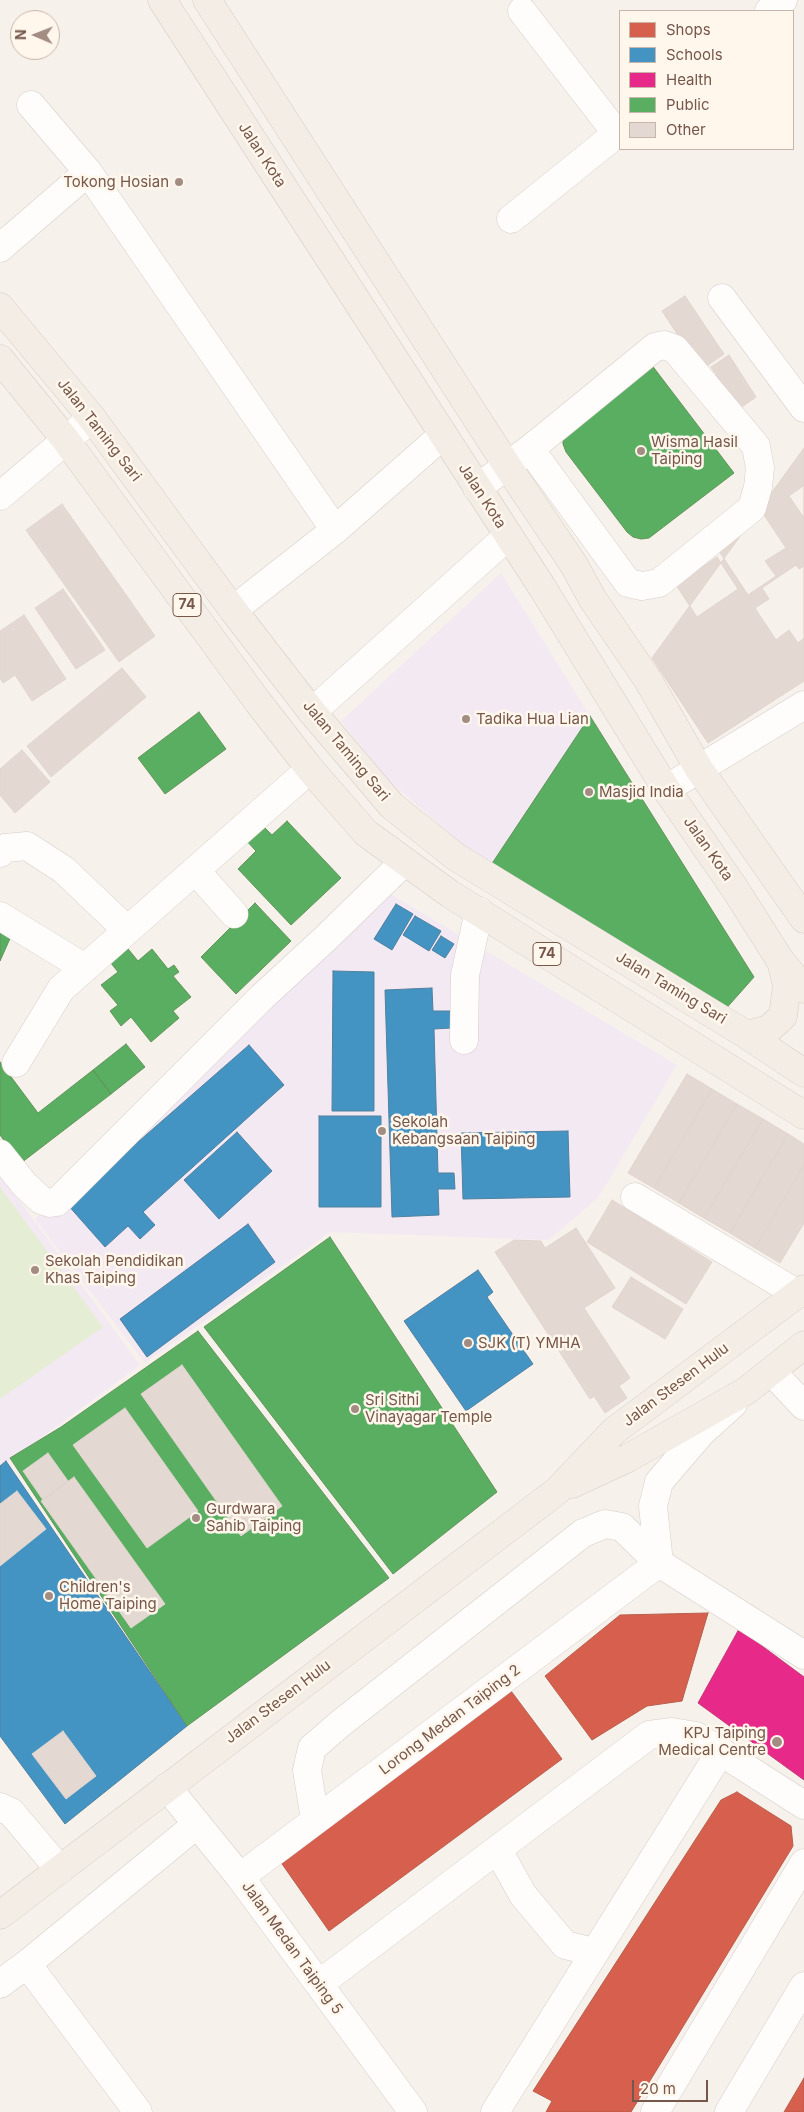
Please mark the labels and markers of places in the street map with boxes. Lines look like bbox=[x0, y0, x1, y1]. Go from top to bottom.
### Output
place label: Tokong Hosian bbox=[63, 173, 169, 191]
marker: Tokong Hosian bbox=[173, 176, 185, 188]
place label: Wisma Hasil Taiping bbox=[651, 433, 738, 468]
marker: Wisma Hasil Taiping bbox=[635, 445, 647, 457]
place label: Tadika Hua Lian bbox=[476, 710, 589, 728]
marker: Tadika Hua Lian bbox=[460, 713, 472, 725]
place label: Masjid India bbox=[599, 783, 684, 801]
marker: Masjid India bbox=[583, 786, 595, 798]
place label: Sekolah Kebangsaan Taiping bbox=[392, 1113, 535, 1148]
marker: Sekolah Kebangsaan Taiping bbox=[376, 1125, 388, 1137]
place label: Sekolah Pendidikan Khas Taiping bbox=[45, 1252, 184, 1287]
marker: Sekolah Pendidikan Khas Taiping bbox=[29, 1264, 41, 1276]
place label: SJK (T) YMHA bbox=[478, 1334, 581, 1352]
marker: SJK (T) YMHA bbox=[462, 1337, 474, 1349]
place label: Sri Sithi Vinayagar Temple bbox=[365, 1391, 492, 1426]
marker: Sri Sithi Vinayagar Temple bbox=[349, 1403, 361, 1415]
place label: Gurdwara Sahib Taiping bbox=[206, 1500, 301, 1535]
marker: Gurdwara Sahib Taiping bbox=[190, 1512, 202, 1524]
place label: Children's Home Taiping bbox=[59, 1578, 157, 1613]
marker: Children's Home Taiping bbox=[43, 1590, 55, 1602]
place label: KPJ Taiping Medical Centre bbox=[658, 1724, 766, 1759]
marker: KPJ Taiping Medical Centre bbox=[770, 1735, 784, 1749]

